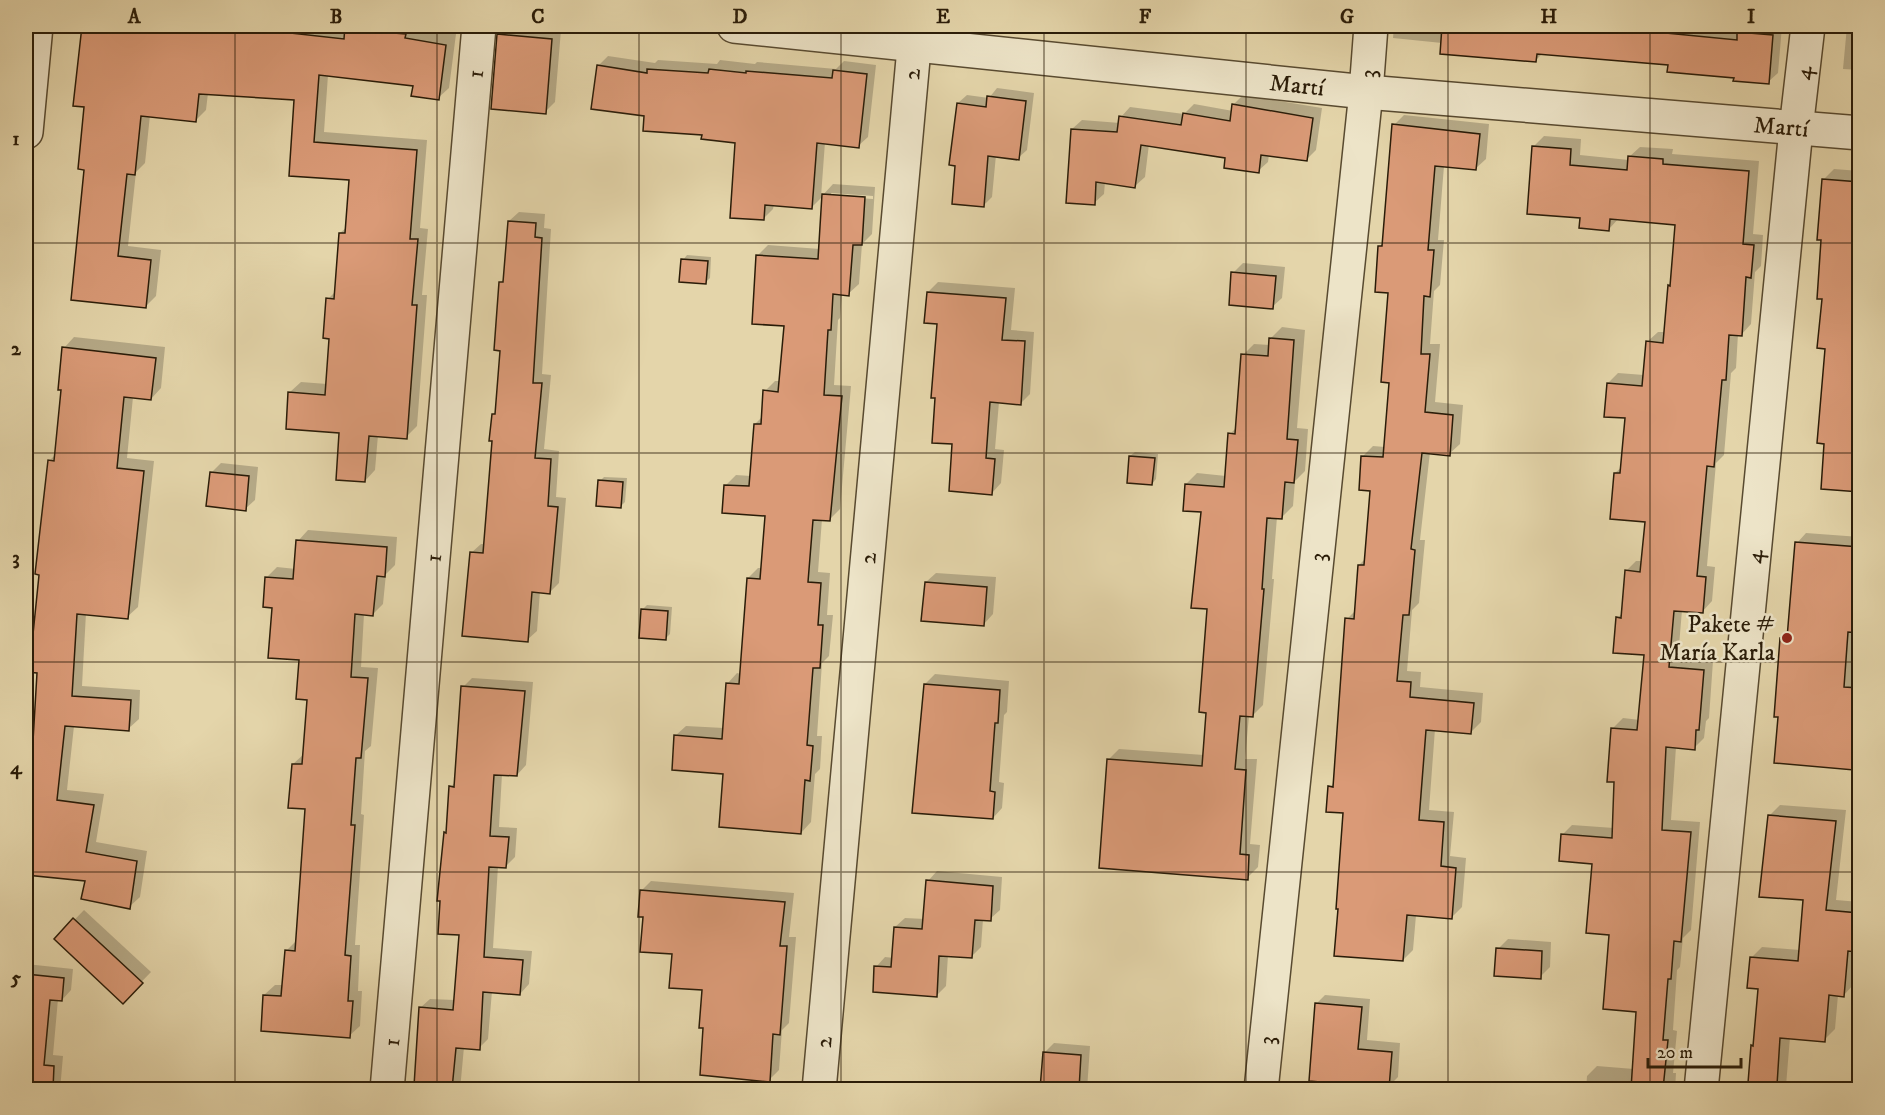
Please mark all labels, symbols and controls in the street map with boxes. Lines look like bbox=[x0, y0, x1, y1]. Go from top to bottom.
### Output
text: A bbox=[127, 5, 142, 30]
text: B bbox=[330, 5, 342, 30]
text: C bbox=[531, 5, 545, 30]
text: D bbox=[733, 5, 748, 30]
text: E bbox=[936, 5, 950, 30]
text: F bbox=[1139, 5, 1152, 30]
text: G bbox=[1340, 5, 1354, 30]
text: H bbox=[1541, 5, 1558, 30]
text: I bbox=[1747, 5, 1755, 30]
street label: 4 bbox=[1788, 63, 1819, 82]
street label: 2 bbox=[897, 67, 928, 82]
street label: 1 bbox=[461, 68, 491, 80]
street label: Martí bbox=[1268, 68, 1328, 104]
street label: 3 bbox=[1353, 68, 1384, 79]
street label: Martí bbox=[1752, 110, 1811, 145]
text: 1 bbox=[12, 127, 20, 152]
text: 2 bbox=[11, 337, 22, 362]
text: 3 bbox=[12, 546, 20, 571]
street label: 4 bbox=[1739, 547, 1770, 565]
street label: 2 bbox=[853, 551, 884, 566]
street label: 3 bbox=[1303, 551, 1333, 563]
street label: 1 bbox=[419, 552, 449, 564]
place label: Pakete # María Karla bbox=[1659, 610, 1776, 668]
marker: Pakete # María Karla bbox=[1780, 631, 1794, 645]
text: 4 bbox=[10, 756, 23, 781]
text: 5 bbox=[10, 966, 21, 991]
scale bar bbox=[1648, 1031, 1741, 1069]
street label: 3 bbox=[1252, 1034, 1283, 1046]
street label: 2 bbox=[809, 1035, 840, 1050]
street label: 1 bbox=[377, 1037, 407, 1048]
text: 20 m bbox=[1657, 1042, 1693, 1064]

